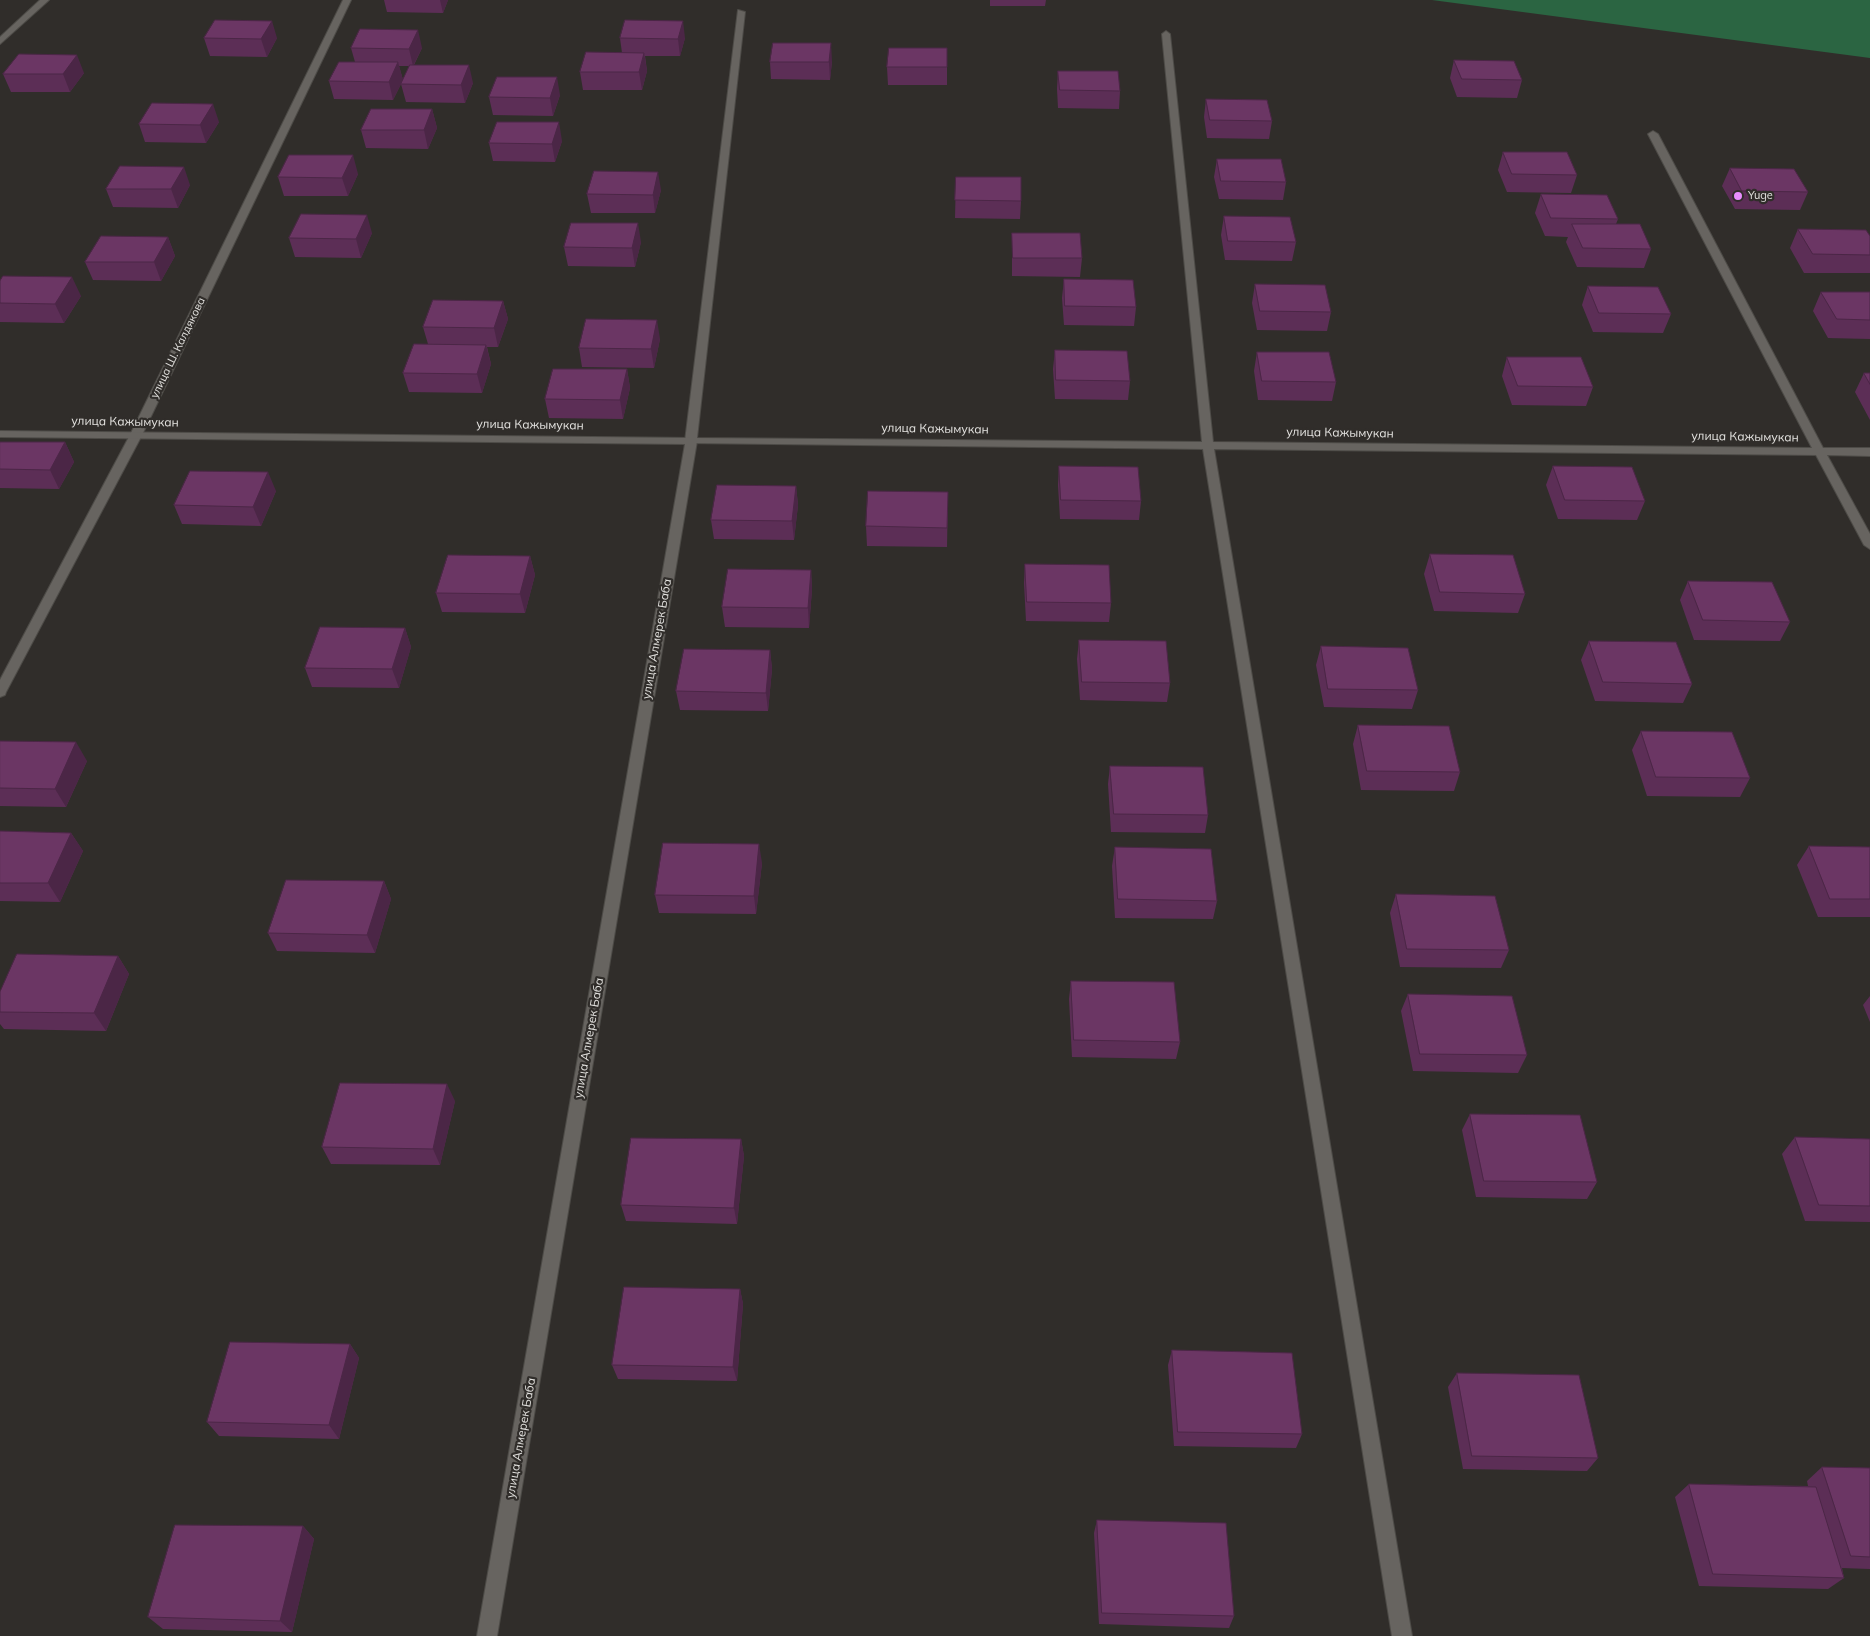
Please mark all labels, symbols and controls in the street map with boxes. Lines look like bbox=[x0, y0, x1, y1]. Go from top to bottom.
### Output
place label: Yuge bbox=[1748, 189, 1773, 203]
marker: Yuge bbox=[1732, 190, 1744, 202]
street label: улица Ш. Калдякова bbox=[148, 295, 208, 401]
street label: улица Кажымукан bbox=[71, 414, 179, 430]
street label: улица Кажымукан bbox=[476, 417, 584, 433]
street label: улица Кажымукан bbox=[881, 421, 989, 437]
street label: улица Кажымукан bbox=[1286, 425, 1394, 441]
street label: улица Кажымукан bbox=[1691, 429, 1799, 445]
street label: улица Алмерек Баба bbox=[639, 578, 675, 700]
street label: улица Алмерек Баба bbox=[571, 977, 607, 1099]
street label: улица Алмерек Баба bbox=[503, 1377, 539, 1499]

